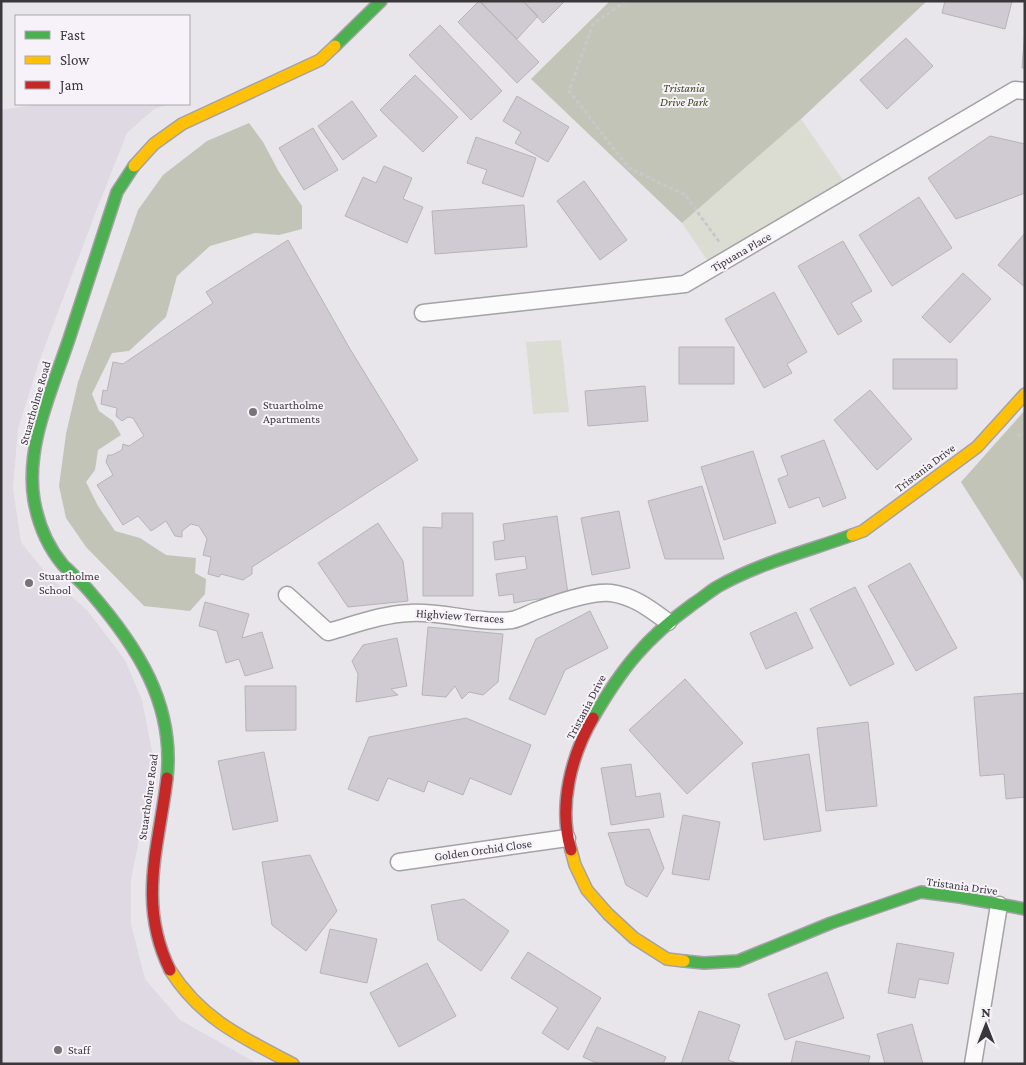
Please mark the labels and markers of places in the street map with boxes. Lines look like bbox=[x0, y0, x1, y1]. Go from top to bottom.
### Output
place label: Stuartholme Apartments bbox=[263, 398, 323, 426]
marker: Stuartholme Apartments bbox=[247, 406, 259, 418]
place label: Stuartholme School bbox=[39, 569, 99, 597]
marker: Stuartholme School bbox=[23, 577, 35, 589]
place label: Staff bbox=[68, 1043, 92, 1057]
marker: Staff bbox=[52, 1044, 64, 1056]

